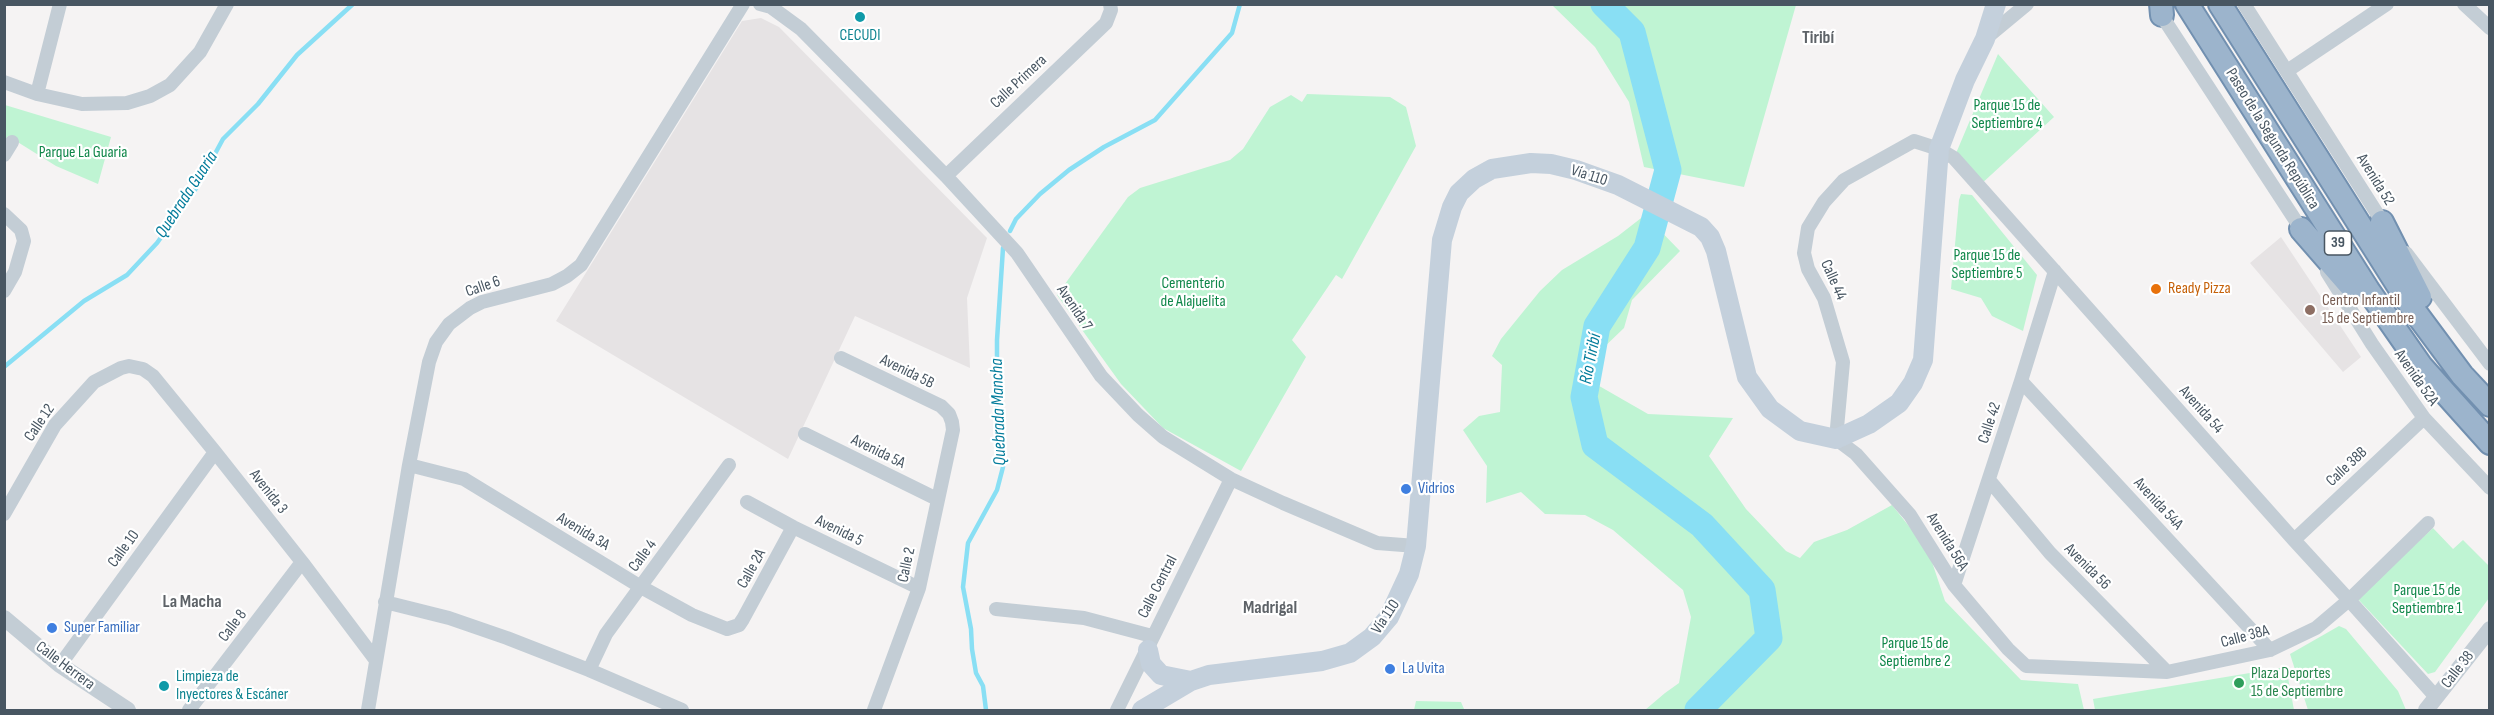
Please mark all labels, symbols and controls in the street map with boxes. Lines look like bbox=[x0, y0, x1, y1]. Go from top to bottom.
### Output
marker: CECUDI bbox=[853, 10, 867, 24]
place label: CECUDI bbox=[840, 26, 880, 46]
district label: Tiribí bbox=[1802, 27, 1834, 49]
street label: Calle Primera bbox=[987, 51, 1051, 113]
street label: Paseo de la Segunda República bbox=[2221, 65, 2323, 213]
park label: Parque 15 de Septiembre 4 bbox=[1971, 96, 2043, 134]
park label: Parque La Guaria bbox=[39, 143, 127, 163]
water label: Quebrada Guaria bbox=[151, 148, 223, 242]
street label: Avenida 52 bbox=[2352, 151, 2398, 209]
street label: Vía 110 bbox=[1568, 161, 1610, 191]
road number: 39 bbox=[2324, 231, 2352, 255]
park label: Parque 15 de Septiembre 5 bbox=[1952, 246, 2022, 284]
street label: Calle 44 bbox=[1816, 257, 1850, 303]
street label: Calle 6 bbox=[463, 272, 503, 302]
park label: Cementerio de Alajuelita bbox=[1160, 274, 1226, 312]
place label: Ready Pizza bbox=[2168, 279, 2231, 299]
street label: Avenida 7 bbox=[1052, 282, 1096, 334]
marker: Ready Pizza bbox=[2149, 282, 2163, 296]
place label: Centro Infantil 15 de Septiembre bbox=[2322, 291, 2414, 329]
marker: Centro Infantil 15 de Septiembre bbox=[2303, 303, 2317, 317]
water label: Río Tiribí bbox=[1576, 332, 1606, 386]
street label: Avenida 52A bbox=[2390, 346, 2442, 410]
street label: Avenida 5B bbox=[877, 351, 937, 393]
water label: Quebrada Mancha bbox=[986, 358, 1012, 466]
street label: Avenida 54 bbox=[2175, 382, 2227, 438]
street label: Calle 42 bbox=[1974, 400, 2006, 446]
street label: Calle 12 bbox=[21, 401, 59, 445]
street label: Avenida 5A bbox=[848, 431, 908, 473]
street label: Calle 38B bbox=[2322, 443, 2372, 491]
street label: Avenida 3 bbox=[245, 466, 291, 518]
street label: Avenida 54A bbox=[2129, 474, 2187, 534]
place label: Vidrios bbox=[1418, 479, 1455, 499]
marker: Vidrios bbox=[1399, 482, 1413, 496]
street label: Avenida 3A bbox=[553, 509, 613, 555]
street label: Avenida 56A bbox=[1922, 510, 1972, 574]
street label: Avenida 5 bbox=[812, 511, 866, 551]
street label: Calle 10 bbox=[104, 527, 144, 571]
street label: Calle 4 bbox=[625, 536, 661, 576]
street label: Avenida 56 bbox=[2060, 540, 2114, 594]
street label: Calle 2A bbox=[733, 546, 771, 592]
street label: Calle 2 bbox=[894, 546, 920, 584]
street label: Calle Central bbox=[1134, 552, 1182, 622]
park label: Parque 15 de Septiembre 1 bbox=[2392, 581, 2462, 619]
district label: La Macha bbox=[162, 591, 222, 613]
street label: Vía 110 bbox=[1368, 596, 1404, 638]
district label: Madrigal bbox=[1243, 597, 1297, 619]
street label: Calle 8 bbox=[215, 606, 251, 646]
place label: Super Familiar bbox=[64, 618, 140, 638]
marker: Super Familiar bbox=[45, 621, 59, 635]
street label: Calle 38A bbox=[2219, 621, 2271, 653]
park label: Parque 15 de Septiembre 2 bbox=[1879, 634, 1951, 672]
street label: Calle Herrera bbox=[32, 638, 98, 694]
street label: Calle 38 bbox=[2437, 647, 2479, 693]
place label: La Uvita bbox=[1402, 659, 1445, 679]
marker: La Uvita bbox=[1383, 662, 1397, 676]
place label: Plaza Deportes 15 de Septiembre bbox=[2251, 664, 2343, 702]
place label: Limpieza de Inyectores & Escáner bbox=[176, 667, 288, 705]
marker: Plaza Deportes 15 de Septiembre bbox=[2232, 676, 2246, 690]
marker: Limpieza de Inyectores & Escáner bbox=[157, 679, 171, 693]

